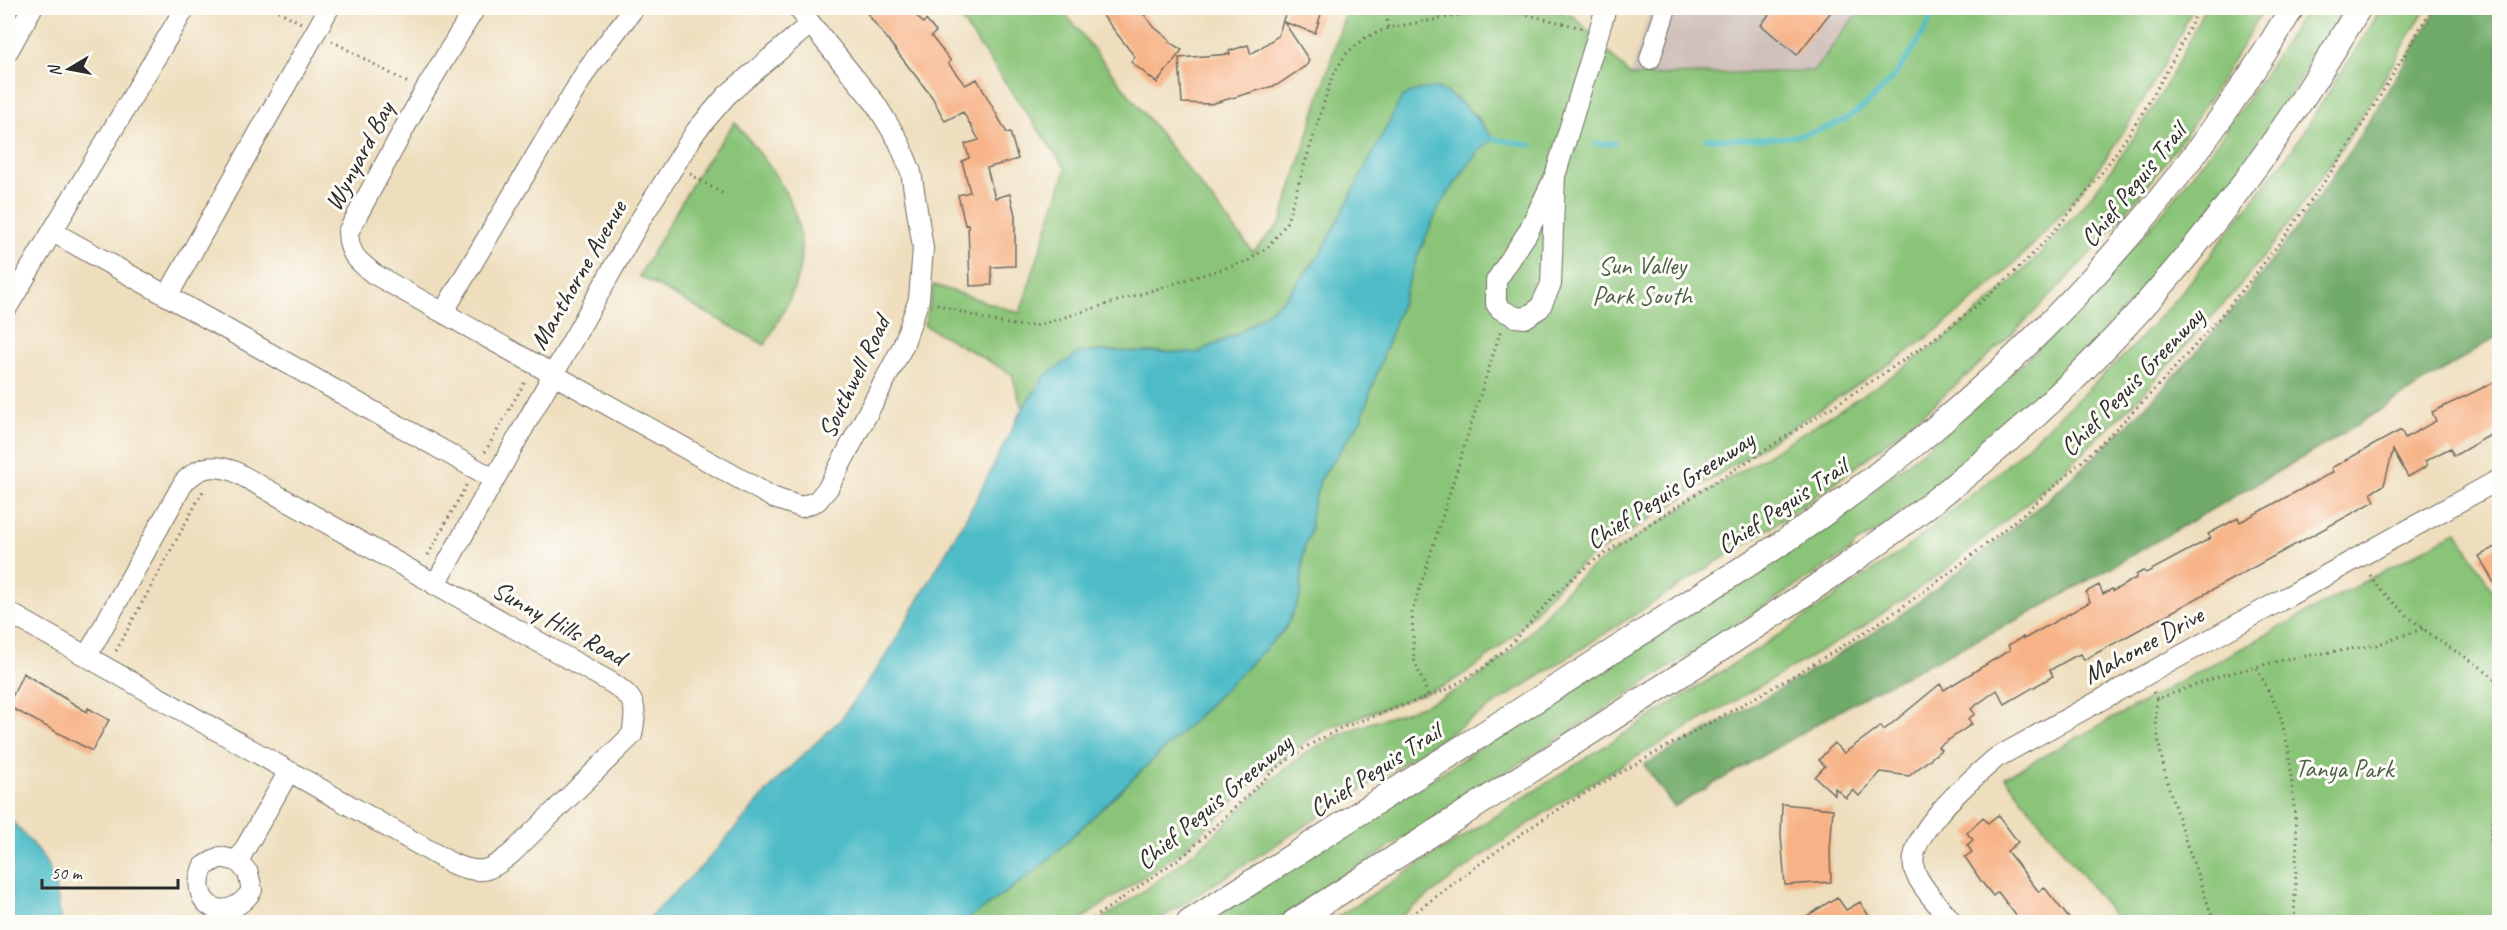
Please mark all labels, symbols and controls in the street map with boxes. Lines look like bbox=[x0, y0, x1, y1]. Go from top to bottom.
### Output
north arrow bbox=[39, 39, 99, 99]
text: N bbox=[44, 62, 66, 78]
street label: Wynyard Bay bbox=[317, 94, 402, 216]
street label: Chief Peguis Trail bbox=[2073, 113, 2196, 254]
street label: Manthorne Avenue bbox=[522, 193, 635, 356]
park label: Sun Valley Park South bbox=[1592, 249, 1694, 312]
street label: Chief Peguis Greenway bbox=[2053, 299, 2213, 463]
street label: Southwell Road bbox=[810, 307, 899, 444]
street label: Chief Peguis Greenway bbox=[1580, 422, 1762, 557]
street label: Chief Peguis Trail bbox=[1710, 448, 1857, 562]
street label: Sunny Hills Road bbox=[487, 573, 635, 675]
street label: Mahonee Drive bbox=[2077, 598, 2210, 692]
street label: Chief Peguis Trail bbox=[1303, 713, 1451, 825]
street label: Chief Peguis Greenway bbox=[1129, 726, 1301, 877]
park label: Tanya Park bbox=[2295, 752, 2396, 785]
scale bar bbox=[42, 852, 178, 890]
text: 50 m bbox=[51, 862, 84, 884]

